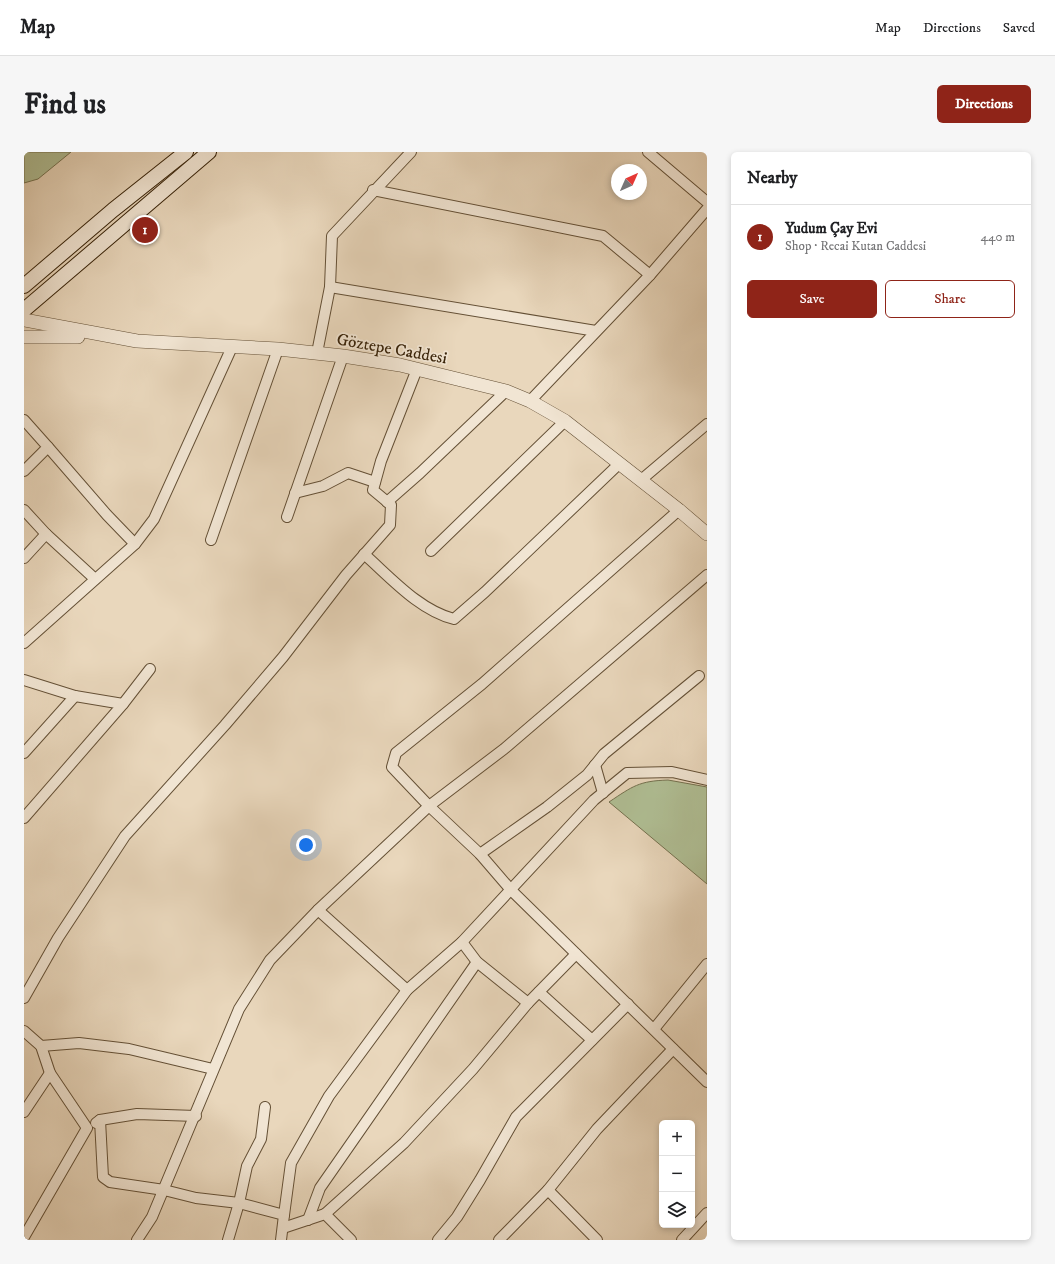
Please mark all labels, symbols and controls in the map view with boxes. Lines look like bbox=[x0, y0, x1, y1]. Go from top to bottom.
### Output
text: Map bbox=[20, 16, 55, 39]
text: Map bbox=[875, 19, 901, 37]
text: Directions bbox=[923, 19, 981, 37]
text: Saved bbox=[1003, 19, 1035, 37]
button: Directions bbox=[937, 85, 1031, 123]
text: Find us bbox=[24, 87, 106, 122]
north arrow bbox=[611, 164, 647, 200]
text: Nearby bbox=[747, 167, 797, 189]
pin: 1 bbox=[132, 215, 158, 245]
text: Yudum Çay Evi bbox=[785, 219, 877, 238]
text: 1 bbox=[758, 229, 762, 245]
text: 440 m bbox=[980, 229, 1015, 245]
text: Shop · Recai Kutan Caddesi bbox=[785, 238, 926, 254]
button: Save bbox=[747, 280, 877, 318]
button: Share bbox=[885, 280, 1015, 318]
street label: Göztepe Caddesi bbox=[335, 328, 449, 370]
your location bbox=[296, 835, 316, 855]
map controls bbox=[659, 1120, 695, 1228]
button: + bbox=[659, 1120, 695, 1156]
button: − bbox=[659, 1156, 695, 1192]
button: layers bbox=[659, 1192, 695, 1228]

